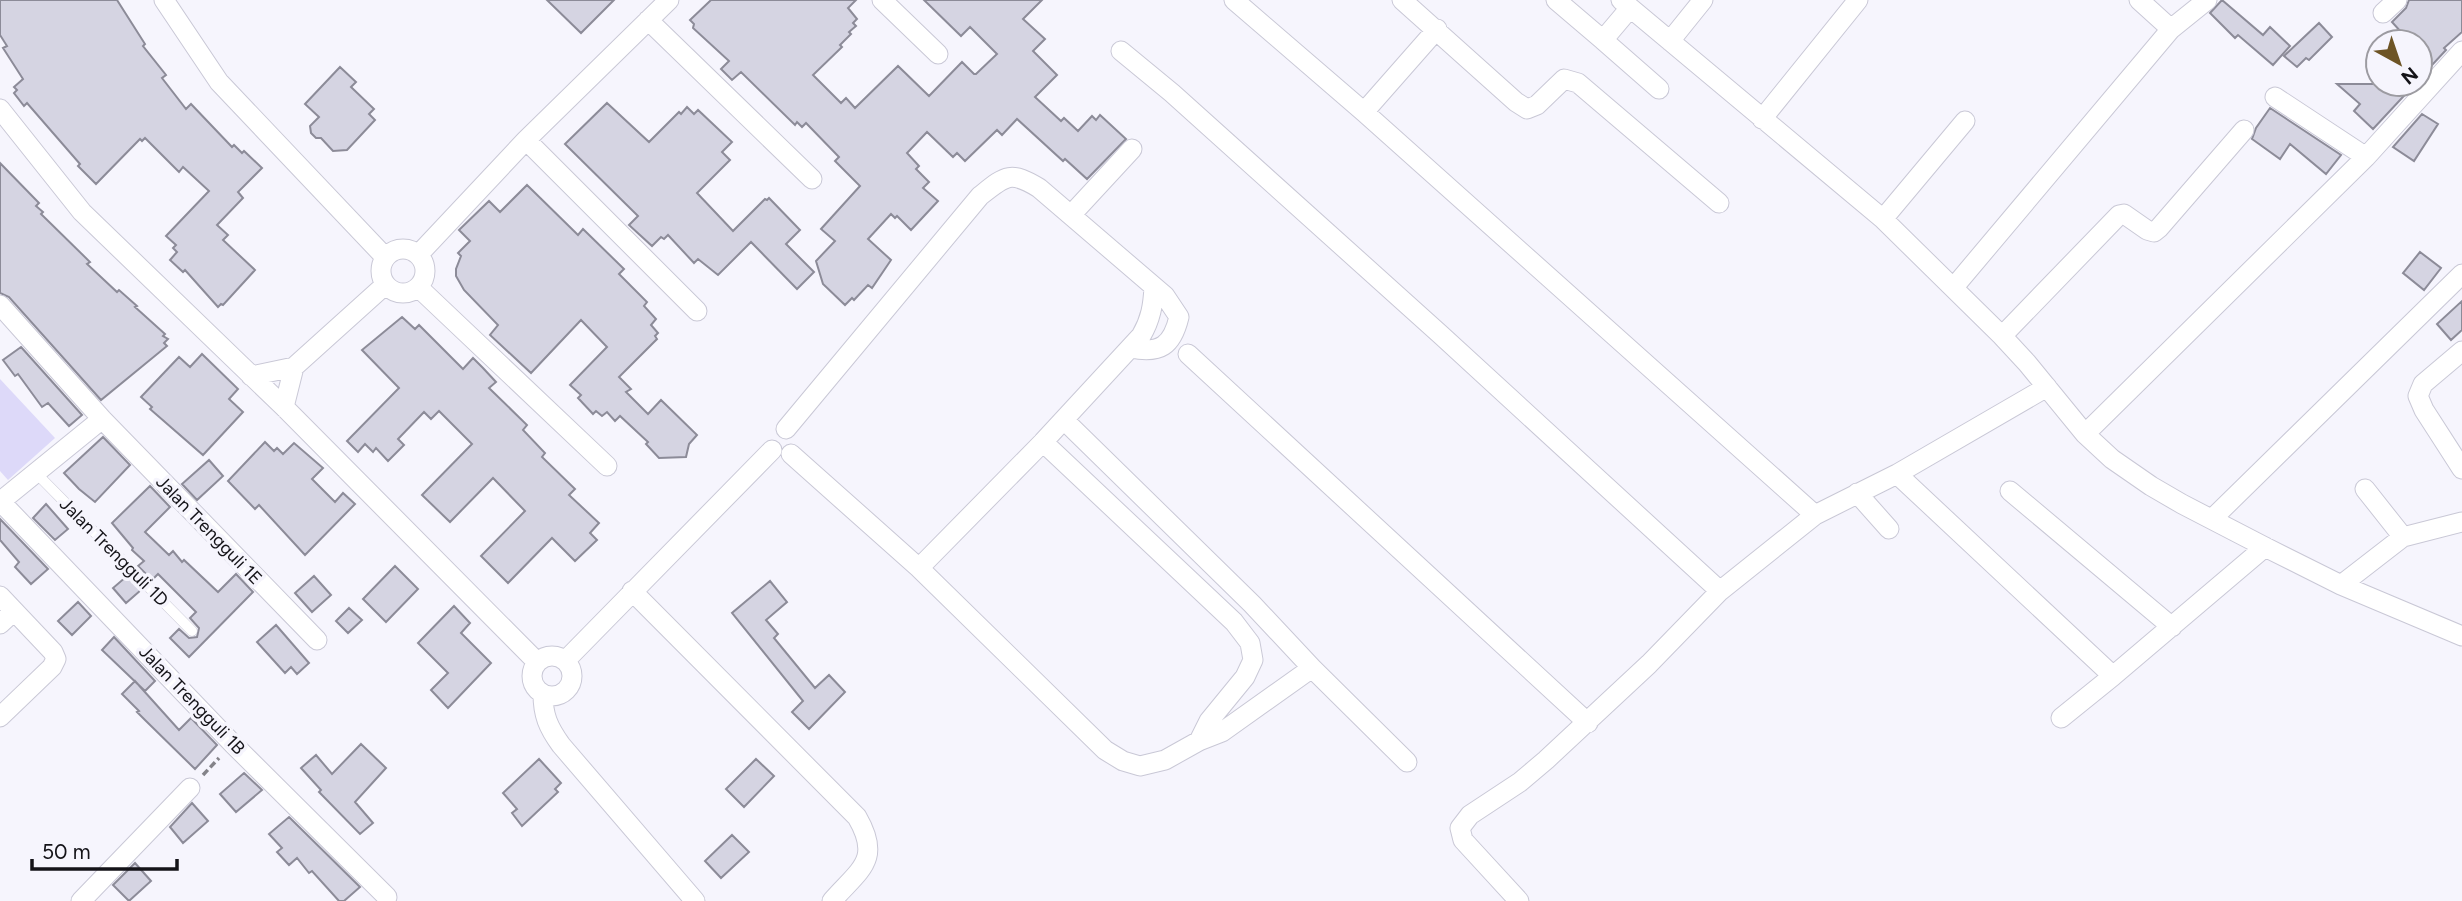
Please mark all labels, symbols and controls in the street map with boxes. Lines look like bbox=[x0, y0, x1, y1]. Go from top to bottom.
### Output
north arrow bbox=[2364, 28, 2434, 98]
text: N bbox=[2397, 62, 2423, 89]
street label: Jalan Trengguli 1E bbox=[151, 471, 267, 589]
street label: Jalan Trengguli 1D bbox=[55, 493, 173, 611]
street label: Jalan Trengguli 1B bbox=[134, 641, 250, 759]
scale bar bbox=[32, 828, 177, 872]
text: 50 m bbox=[42, 839, 91, 864]

